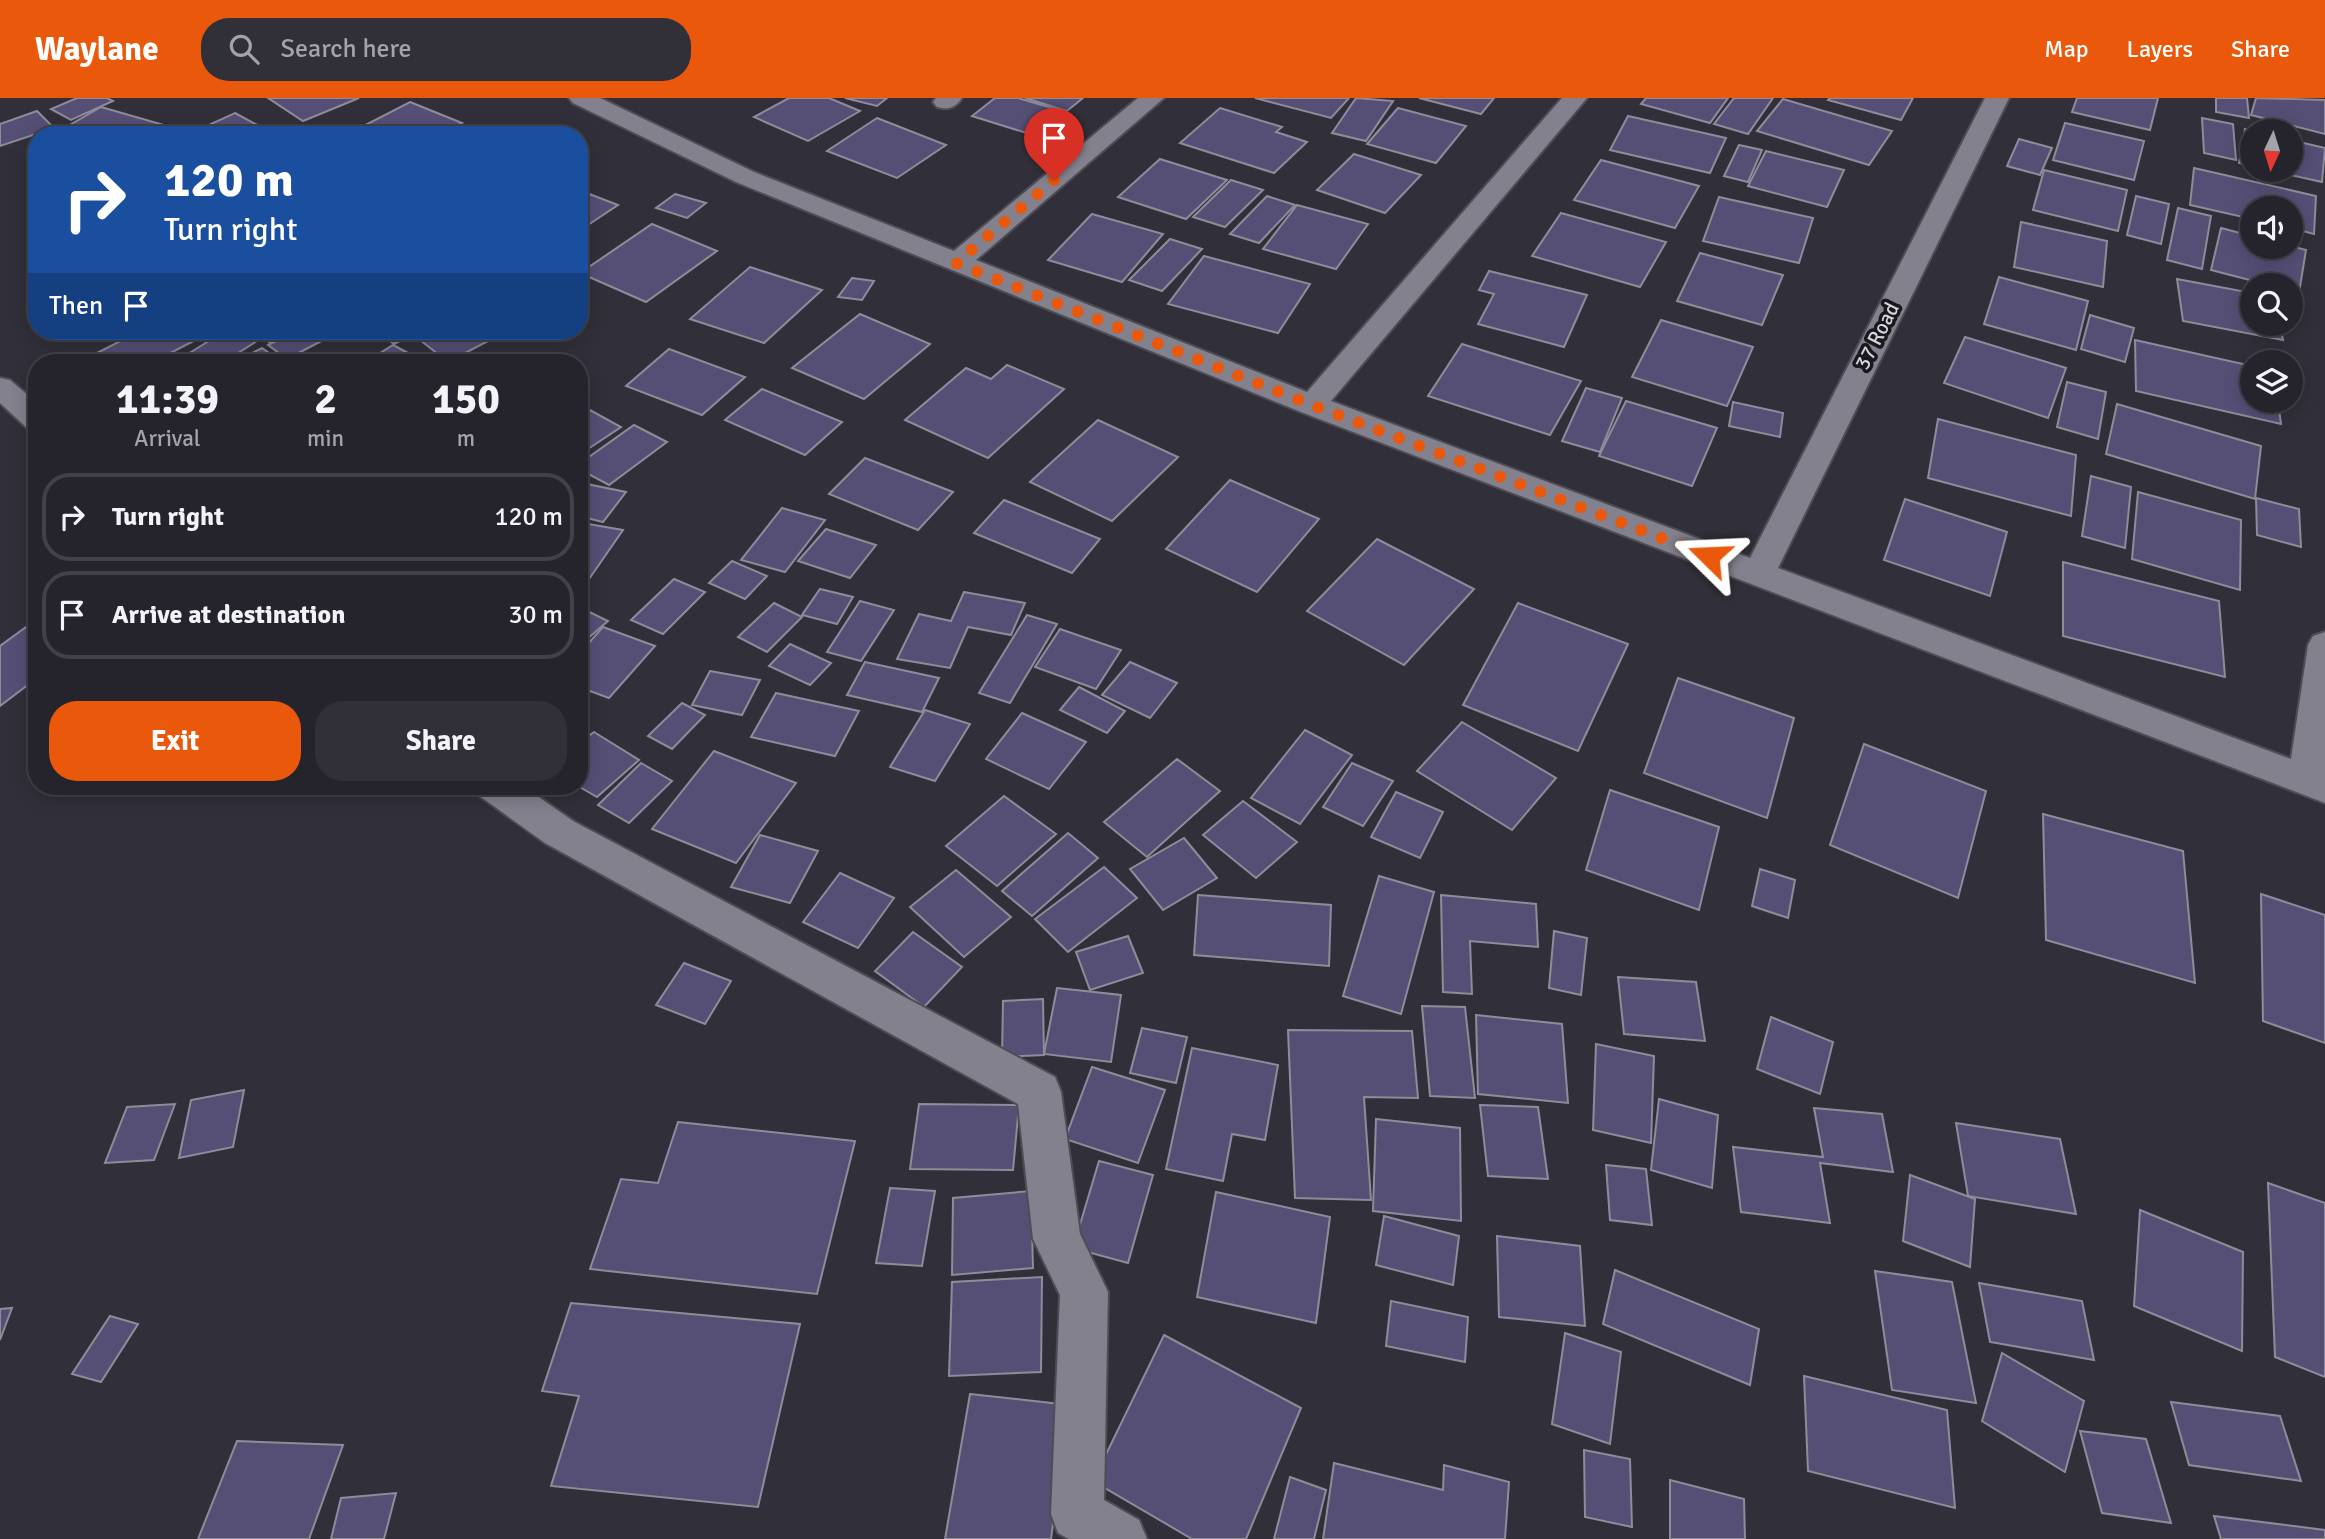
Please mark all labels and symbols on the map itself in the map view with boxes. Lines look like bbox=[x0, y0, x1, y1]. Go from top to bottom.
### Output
pin bbox=[1024, 108, 1084, 180]
north arrow bbox=[2240, 119, 2303, 182]
street label: 37 Road bbox=[1849, 298, 1905, 374]
position arrow bbox=[1672, 519, 1746, 593]

